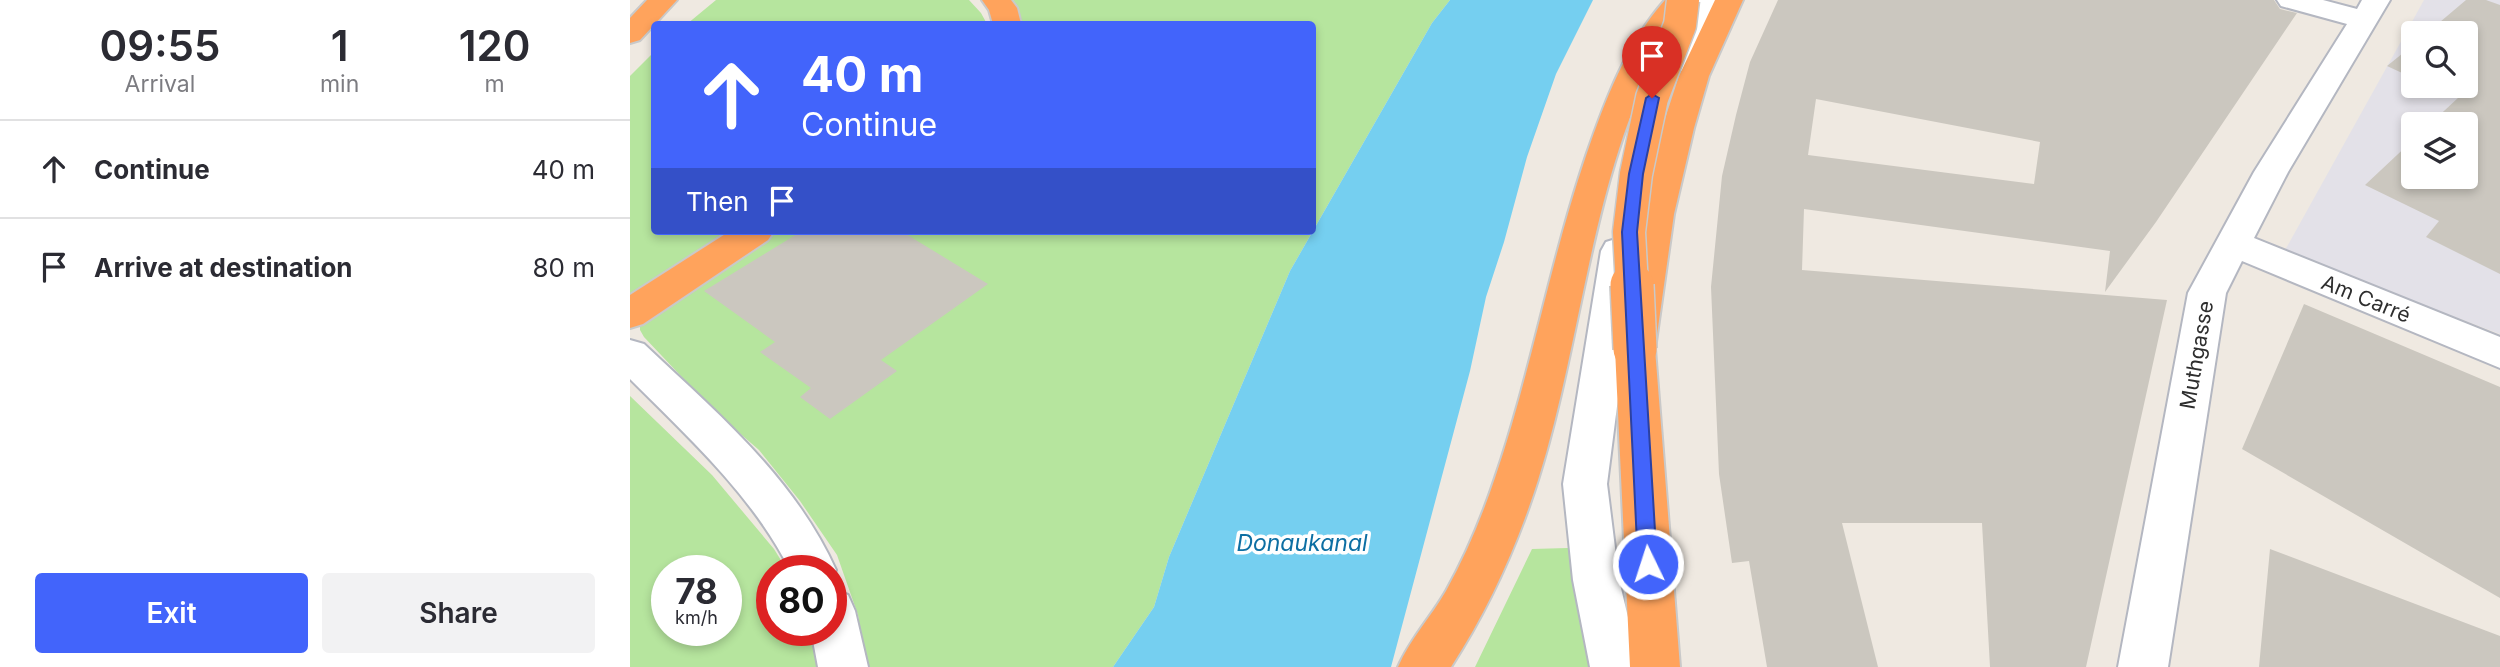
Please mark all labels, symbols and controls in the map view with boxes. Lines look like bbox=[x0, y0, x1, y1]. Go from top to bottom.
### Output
text: 09:55 bbox=[100, 20, 220, 71]
text: 1 bbox=[331, 20, 348, 71]
text: 120 bbox=[459, 20, 530, 71]
map controls bbox=[2401, 21, 2478, 189]
button: search bbox=[2401, 21, 2478, 98]
pin bbox=[1622, 26, 1682, 98]
icon: arrive bbox=[1633, 37, 1671, 75]
text: 40 m bbox=[801, 45, 924, 104]
icon: ahead bbox=[686, 49, 777, 140]
text: Arrival bbox=[125, 70, 195, 98]
text: min bbox=[320, 70, 359, 98]
text: m bbox=[485, 70, 505, 98]
text: Continue bbox=[801, 105, 937, 144]
button: layers bbox=[2401, 112, 2478, 189]
icon: ahead bbox=[35, 150, 73, 188]
text: Continue bbox=[94, 154, 210, 185]
text: 40 m bbox=[532, 154, 595, 185]
icon: arrive bbox=[763, 182, 801, 220]
text: Then bbox=[686, 186, 749, 217]
icon: arrive bbox=[35, 248, 73, 286]
text: Arrive at destination bbox=[94, 252, 353, 283]
text: 80 m bbox=[532, 252, 595, 283]
street label: Am Carré bbox=[2318, 269, 2414, 328]
street label: Muthgasse bbox=[2175, 299, 2218, 411]
position arrow bbox=[1611, 527, 1685, 601]
water label: Donaukanal bbox=[1236, 529, 1368, 557]
speed limit sign: 80 bbox=[756, 555, 847, 646]
text: 78 bbox=[675, 570, 718, 612]
button: Exit bbox=[35, 573, 308, 653]
button: Share bbox=[322, 573, 595, 653]
text: km/h bbox=[675, 607, 718, 628]

